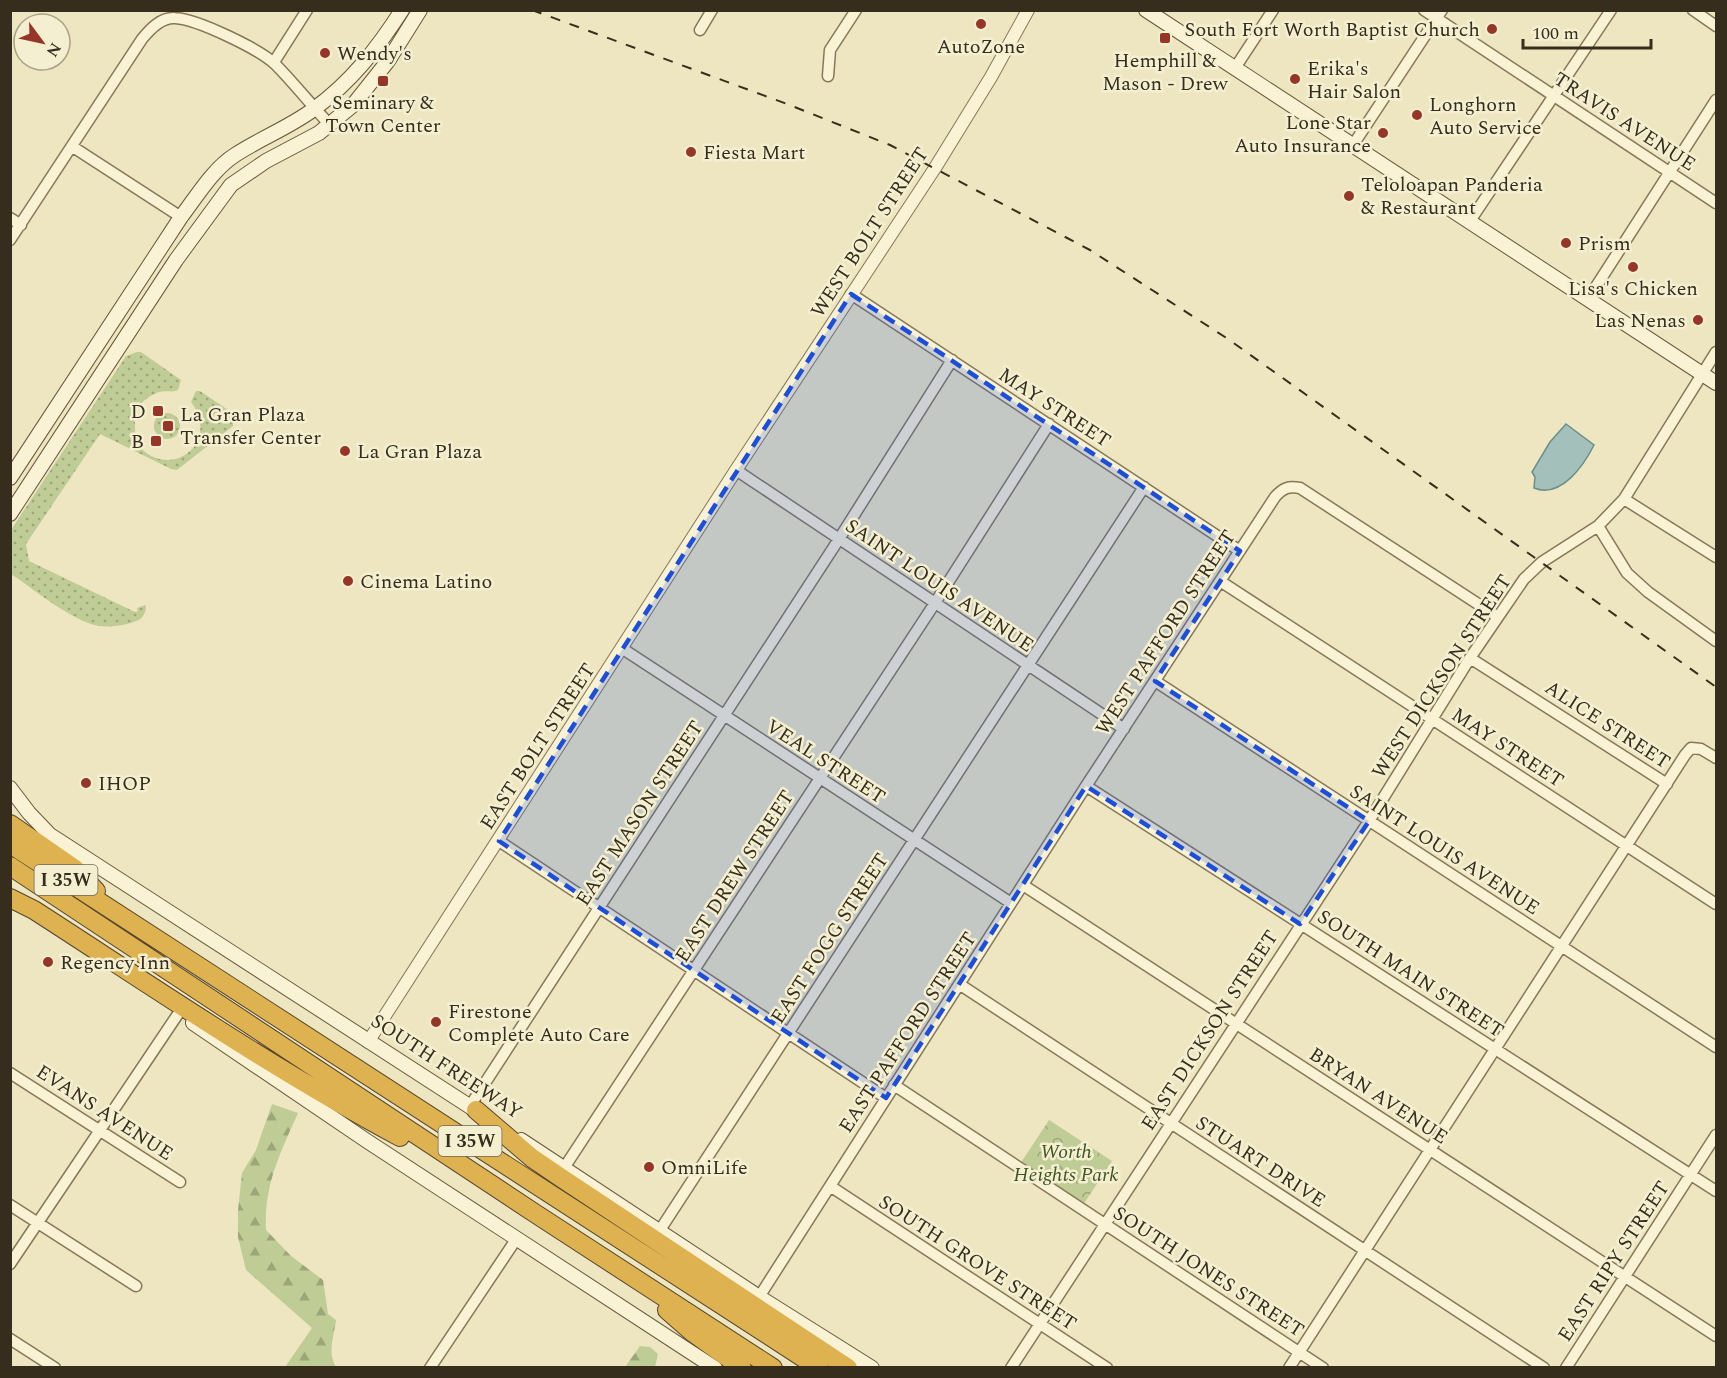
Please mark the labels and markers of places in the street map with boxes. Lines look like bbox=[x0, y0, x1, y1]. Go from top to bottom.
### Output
place label: South Fort Worth Baptist Church bbox=[1184, 15, 1480, 45]
marker: AutoZone bbox=[974, 17, 988, 31]
marker: South Fort Worth Baptist Church bbox=[1485, 22, 1499, 36]
marker: Hemphill & Mason - Drew bbox=[1158, 31, 1172, 45]
place label: AutoZone bbox=[937, 32, 1025, 62]
place label: Wendy's bbox=[337, 39, 412, 69]
marker: Wendy's bbox=[318, 46, 332, 60]
place label: Hemphill & Mason - Drew bbox=[1102, 46, 1229, 99]
place label: Erika's Hair Salon bbox=[1307, 54, 1401, 107]
marker: Erika's Hair Salon bbox=[1288, 72, 1302, 86]
marker: Seminary & Town Center bbox=[376, 74, 390, 88]
place label: Seminary & Town Center bbox=[325, 88, 441, 141]
place label: Longhorn Auto Service bbox=[1429, 90, 1541, 143]
place label: Lone Star Auto Insurance bbox=[1234, 108, 1371, 161]
marker: Longhorn Auto Service bbox=[1410, 108, 1424, 122]
marker: Lone Star Auto Insurance bbox=[1376, 126, 1390, 140]
place label: Fiesta Mart bbox=[703, 138, 805, 168]
marker: Fiesta Mart bbox=[684, 145, 698, 159]
place label: Teloloapan Panderia & Restaurant bbox=[1361, 170, 1543, 223]
marker: Teloloapan Panderia & Restaurant bbox=[1342, 189, 1356, 203]
place label: Prism bbox=[1578, 229, 1631, 259]
marker: Prism bbox=[1559, 236, 1573, 250]
marker: Lisa's Chicken bbox=[1626, 260, 1640, 274]
place label: Lisa's Chicken bbox=[1568, 274, 1698, 304]
place label: Las Nenas bbox=[1594, 306, 1686, 336]
marker: Las Nenas bbox=[1691, 313, 1705, 327]
place label: D bbox=[131, 397, 146, 427]
place label: La Gran Plaza Transfer Center bbox=[180, 400, 321, 453]
marker: D bbox=[151, 404, 165, 418]
marker: La Gran Plaza Transfer Center bbox=[161, 419, 175, 433]
place label: B bbox=[131, 427, 144, 457]
marker: B bbox=[149, 434, 163, 448]
place label: La Gran Plaza bbox=[357, 437, 482, 467]
marker: La Gran Plaza bbox=[338, 444, 352, 458]
place label: Cinema Latino bbox=[360, 567, 492, 597]
marker: Cinema Latino bbox=[341, 574, 355, 588]
place label: IHOP bbox=[98, 769, 151, 799]
marker: IHOP bbox=[79, 776, 93, 790]
place label: Regency Inn bbox=[60, 948, 170, 978]
marker: Regency Inn bbox=[41, 955, 55, 969]
place label: Firestone Complete Auto Care bbox=[448, 997, 630, 1050]
marker: Firestone Complete Auto Care bbox=[429, 1015, 443, 1029]
place label: OmniLife bbox=[661, 1153, 748, 1183]
marker: OmniLife bbox=[642, 1160, 656, 1174]

